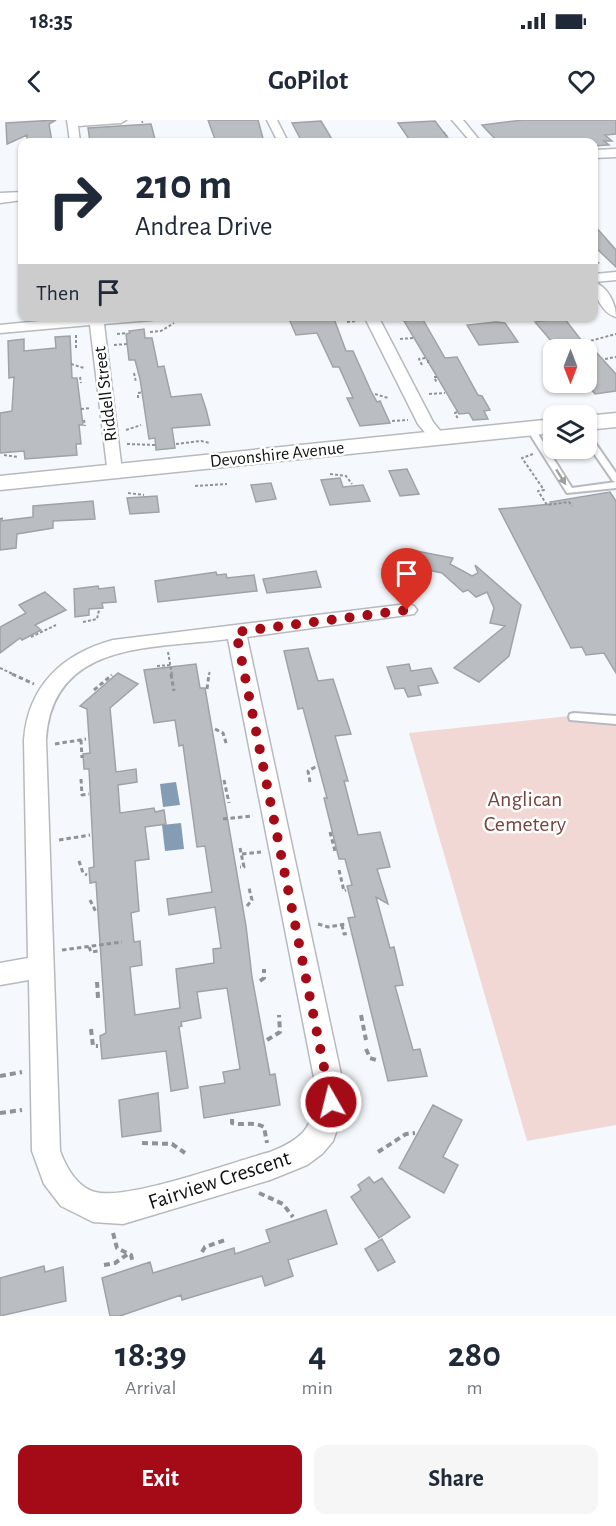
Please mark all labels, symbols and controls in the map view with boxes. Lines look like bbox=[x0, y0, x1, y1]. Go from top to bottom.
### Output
text: 18:35 bbox=[30, 10, 73, 32]
icon: back bbox=[18, 65, 51, 98]
icon: heart bbox=[565, 65, 598, 98]
text: GoPilot bbox=[268, 67, 348, 94]
icon: right bbox=[36, 162, 114, 240]
text: 210 m bbox=[135, 164, 232, 206]
text: Andrea Drive bbox=[135, 213, 272, 240]
icon: arrive bbox=[92, 276, 125, 309]
text: Then bbox=[36, 282, 80, 304]
north arrow bbox=[543, 339, 597, 393]
map controls bbox=[543, 339, 597, 459]
street label: Riddell Street bbox=[91, 345, 121, 442]
button: layers bbox=[543, 405, 597, 459]
street label: Devonshire Avenue bbox=[209, 439, 345, 471]
one-way arrow bbox=[555, 469, 567, 485]
pin bbox=[381, 548, 432, 610]
icon: arrive bbox=[390, 557, 423, 590]
park label: Anglican Cemetery bbox=[484, 788, 567, 835]
position arrow bbox=[299, 1070, 363, 1134]
street label: Fairview Crescent bbox=[145, 1147, 293, 1213]
text: 18:39 bbox=[115, 1337, 187, 1373]
text: 4 bbox=[308, 1337, 326, 1373]
text: 280 bbox=[448, 1337, 501, 1373]
text: Arrival bbox=[125, 1378, 177, 1398]
text: min bbox=[302, 1378, 333, 1398]
text: m bbox=[466, 1378, 482, 1398]
button: Exit bbox=[18, 1445, 302, 1514]
button: Share bbox=[314, 1445, 598, 1514]

